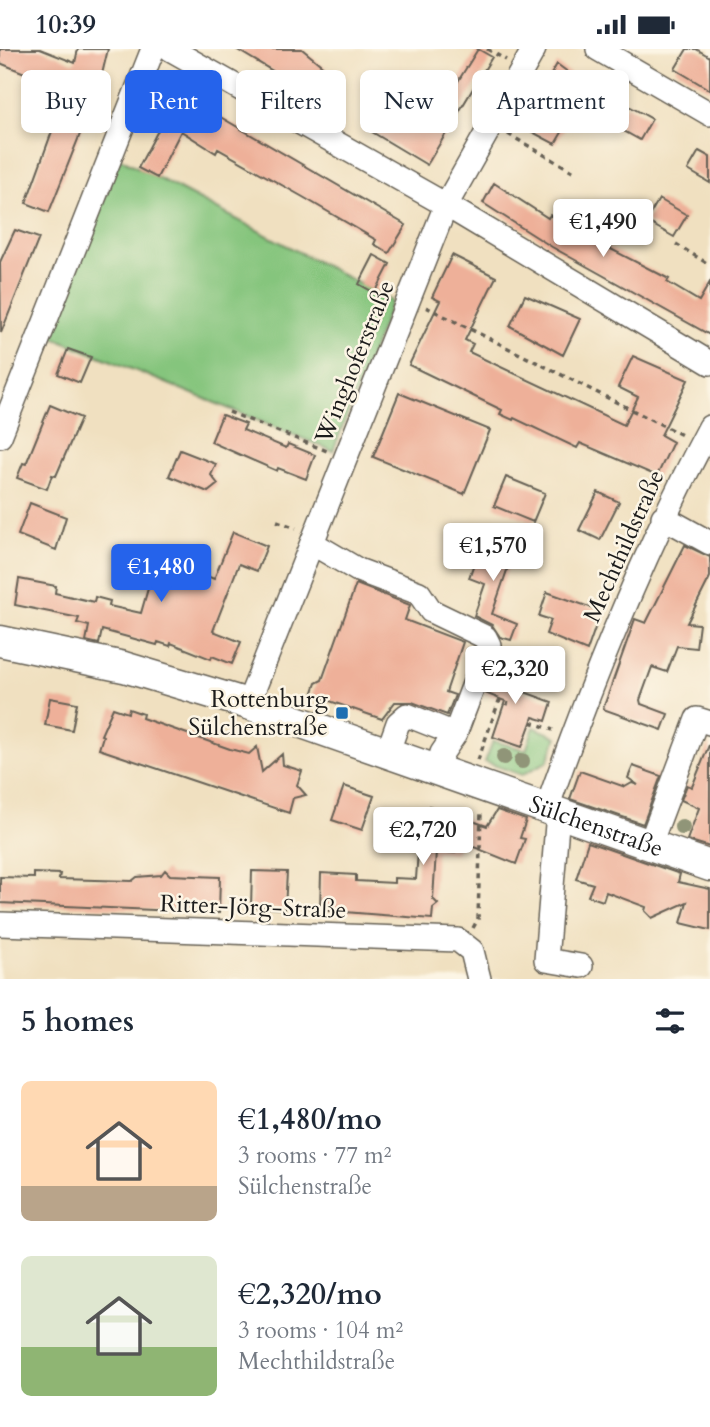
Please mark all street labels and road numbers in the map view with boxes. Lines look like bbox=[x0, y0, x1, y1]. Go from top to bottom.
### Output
street label: Winghoferstraße bbox=[307, 275, 403, 449]
street label: Mechthildstraße bbox=[576, 464, 672, 628]
street label: Sülchenstraße bbox=[525, 787, 668, 865]
street label: Ritter-Jörg-Straße bbox=[159, 887, 347, 927]

